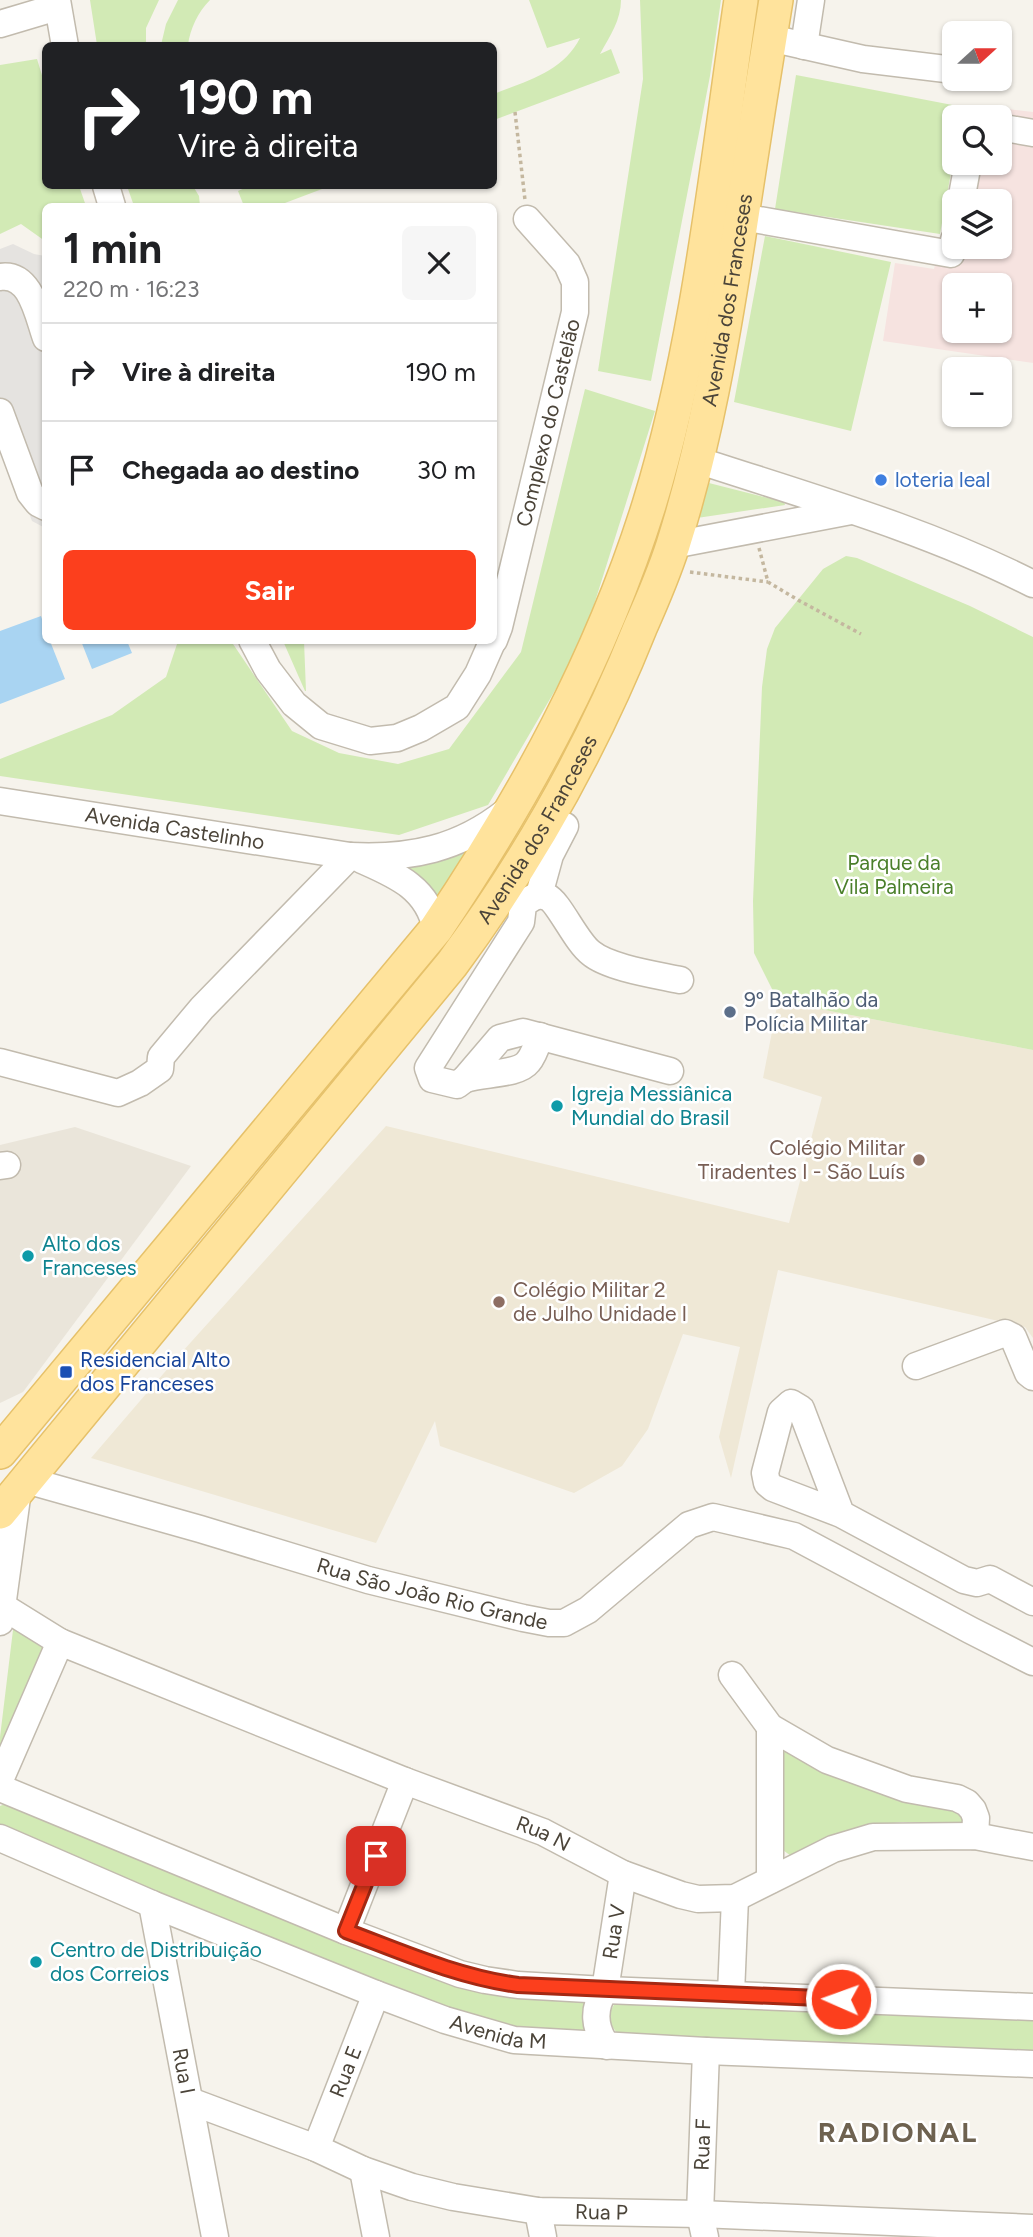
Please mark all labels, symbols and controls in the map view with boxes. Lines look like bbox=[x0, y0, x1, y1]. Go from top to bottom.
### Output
north arrow bbox=[942, 21, 1012, 91]
map controls bbox=[942, 21, 1012, 427]
text: 190 m bbox=[178, 67, 313, 126]
icon: right bbox=[63, 70, 154, 161]
button: search bbox=[942, 105, 1012, 175]
text: Vire à direita bbox=[178, 127, 358, 165]
button: layers bbox=[942, 189, 1012, 259]
street label: Avenida dos Franceses bbox=[696, 192, 757, 408]
text: 1 min bbox=[63, 223, 162, 274]
button: close bbox=[402, 226, 476, 300]
button: + bbox=[942, 273, 1012, 343]
text: 220 m · 16:23 bbox=[63, 275, 200, 303]
street label: Complexo do Castelão bbox=[511, 316, 585, 529]
icon: right bbox=[63, 353, 101, 391]
text: Vire à direita bbox=[122, 356, 275, 388]
text: 190 m bbox=[405, 356, 476, 388]
button: − bbox=[942, 357, 1012, 427]
icon: arrive bbox=[63, 451, 101, 489]
text: Chegada ao destino bbox=[122, 454, 359, 486]
text: 30 m bbox=[417, 454, 476, 486]
place label: loteria leal bbox=[895, 467, 990, 492]
marker: loteria leal bbox=[873, 472, 889, 488]
button: Sair bbox=[63, 550, 476, 630]
street label: Avenida dos Franceses bbox=[472, 731, 602, 928]
street label: Avenida Castelinho bbox=[84, 802, 266, 854]
park label: Parque da Vila Palmeira bbox=[834, 850, 954, 899]
place label: 9º Batalhão da Polícia Militar bbox=[744, 987, 878, 1036]
marker: 9º Batalhão da Polícia Militar bbox=[722, 1004, 738, 1020]
place label: Igreja Messiânica Mundial do Brasil bbox=[571, 1081, 732, 1130]
marker: Igreja Messiânica Mundial do Brasil bbox=[549, 1098, 565, 1114]
place label: Colégio Militar Tiradentes I - São Luís bbox=[698, 1135, 905, 1184]
marker: Colégio Militar Tiradentes I - São Luís bbox=[911, 1152, 927, 1168]
place label: Alto dos Franceses bbox=[42, 1231, 137, 1280]
marker: Alto dos Franceses bbox=[20, 1248, 36, 1264]
place label: Colégio Militar 2 de Julho Unidade I bbox=[513, 1277, 687, 1326]
marker: Colégio Militar 2 de Julho Unidade I bbox=[491, 1294, 507, 1310]
place label: Residencial Alto dos Franceses bbox=[80, 1347, 230, 1396]
marker: Residencial Alto dos Franceses bbox=[58, 1364, 74, 1380]
street label: Rua São João Rio Grande bbox=[314, 1552, 550, 1634]
street label: Rua N bbox=[513, 1810, 575, 1856]
pin bbox=[346, 1826, 406, 1886]
icon: arrive bbox=[357, 1837, 395, 1875]
street label: Rua V bbox=[597, 1902, 630, 1961]
place label: Centro de Distribuição dos Correios bbox=[50, 1937, 262, 1986]
marker: Centro de Distribuição dos Correios bbox=[28, 1954, 44, 1970]
position arrow bbox=[804, 1962, 878, 2036]
street label: Avenida M bbox=[447, 2009, 547, 2054]
street label: Rua E bbox=[324, 2042, 367, 2101]
street label: Rua I bbox=[167, 2046, 201, 2096]
district label: RADIONAL bbox=[818, 2115, 978, 2149]
street label: Rua F bbox=[689, 2118, 716, 2171]
street label: Rua P bbox=[575, 2199, 628, 2225]

